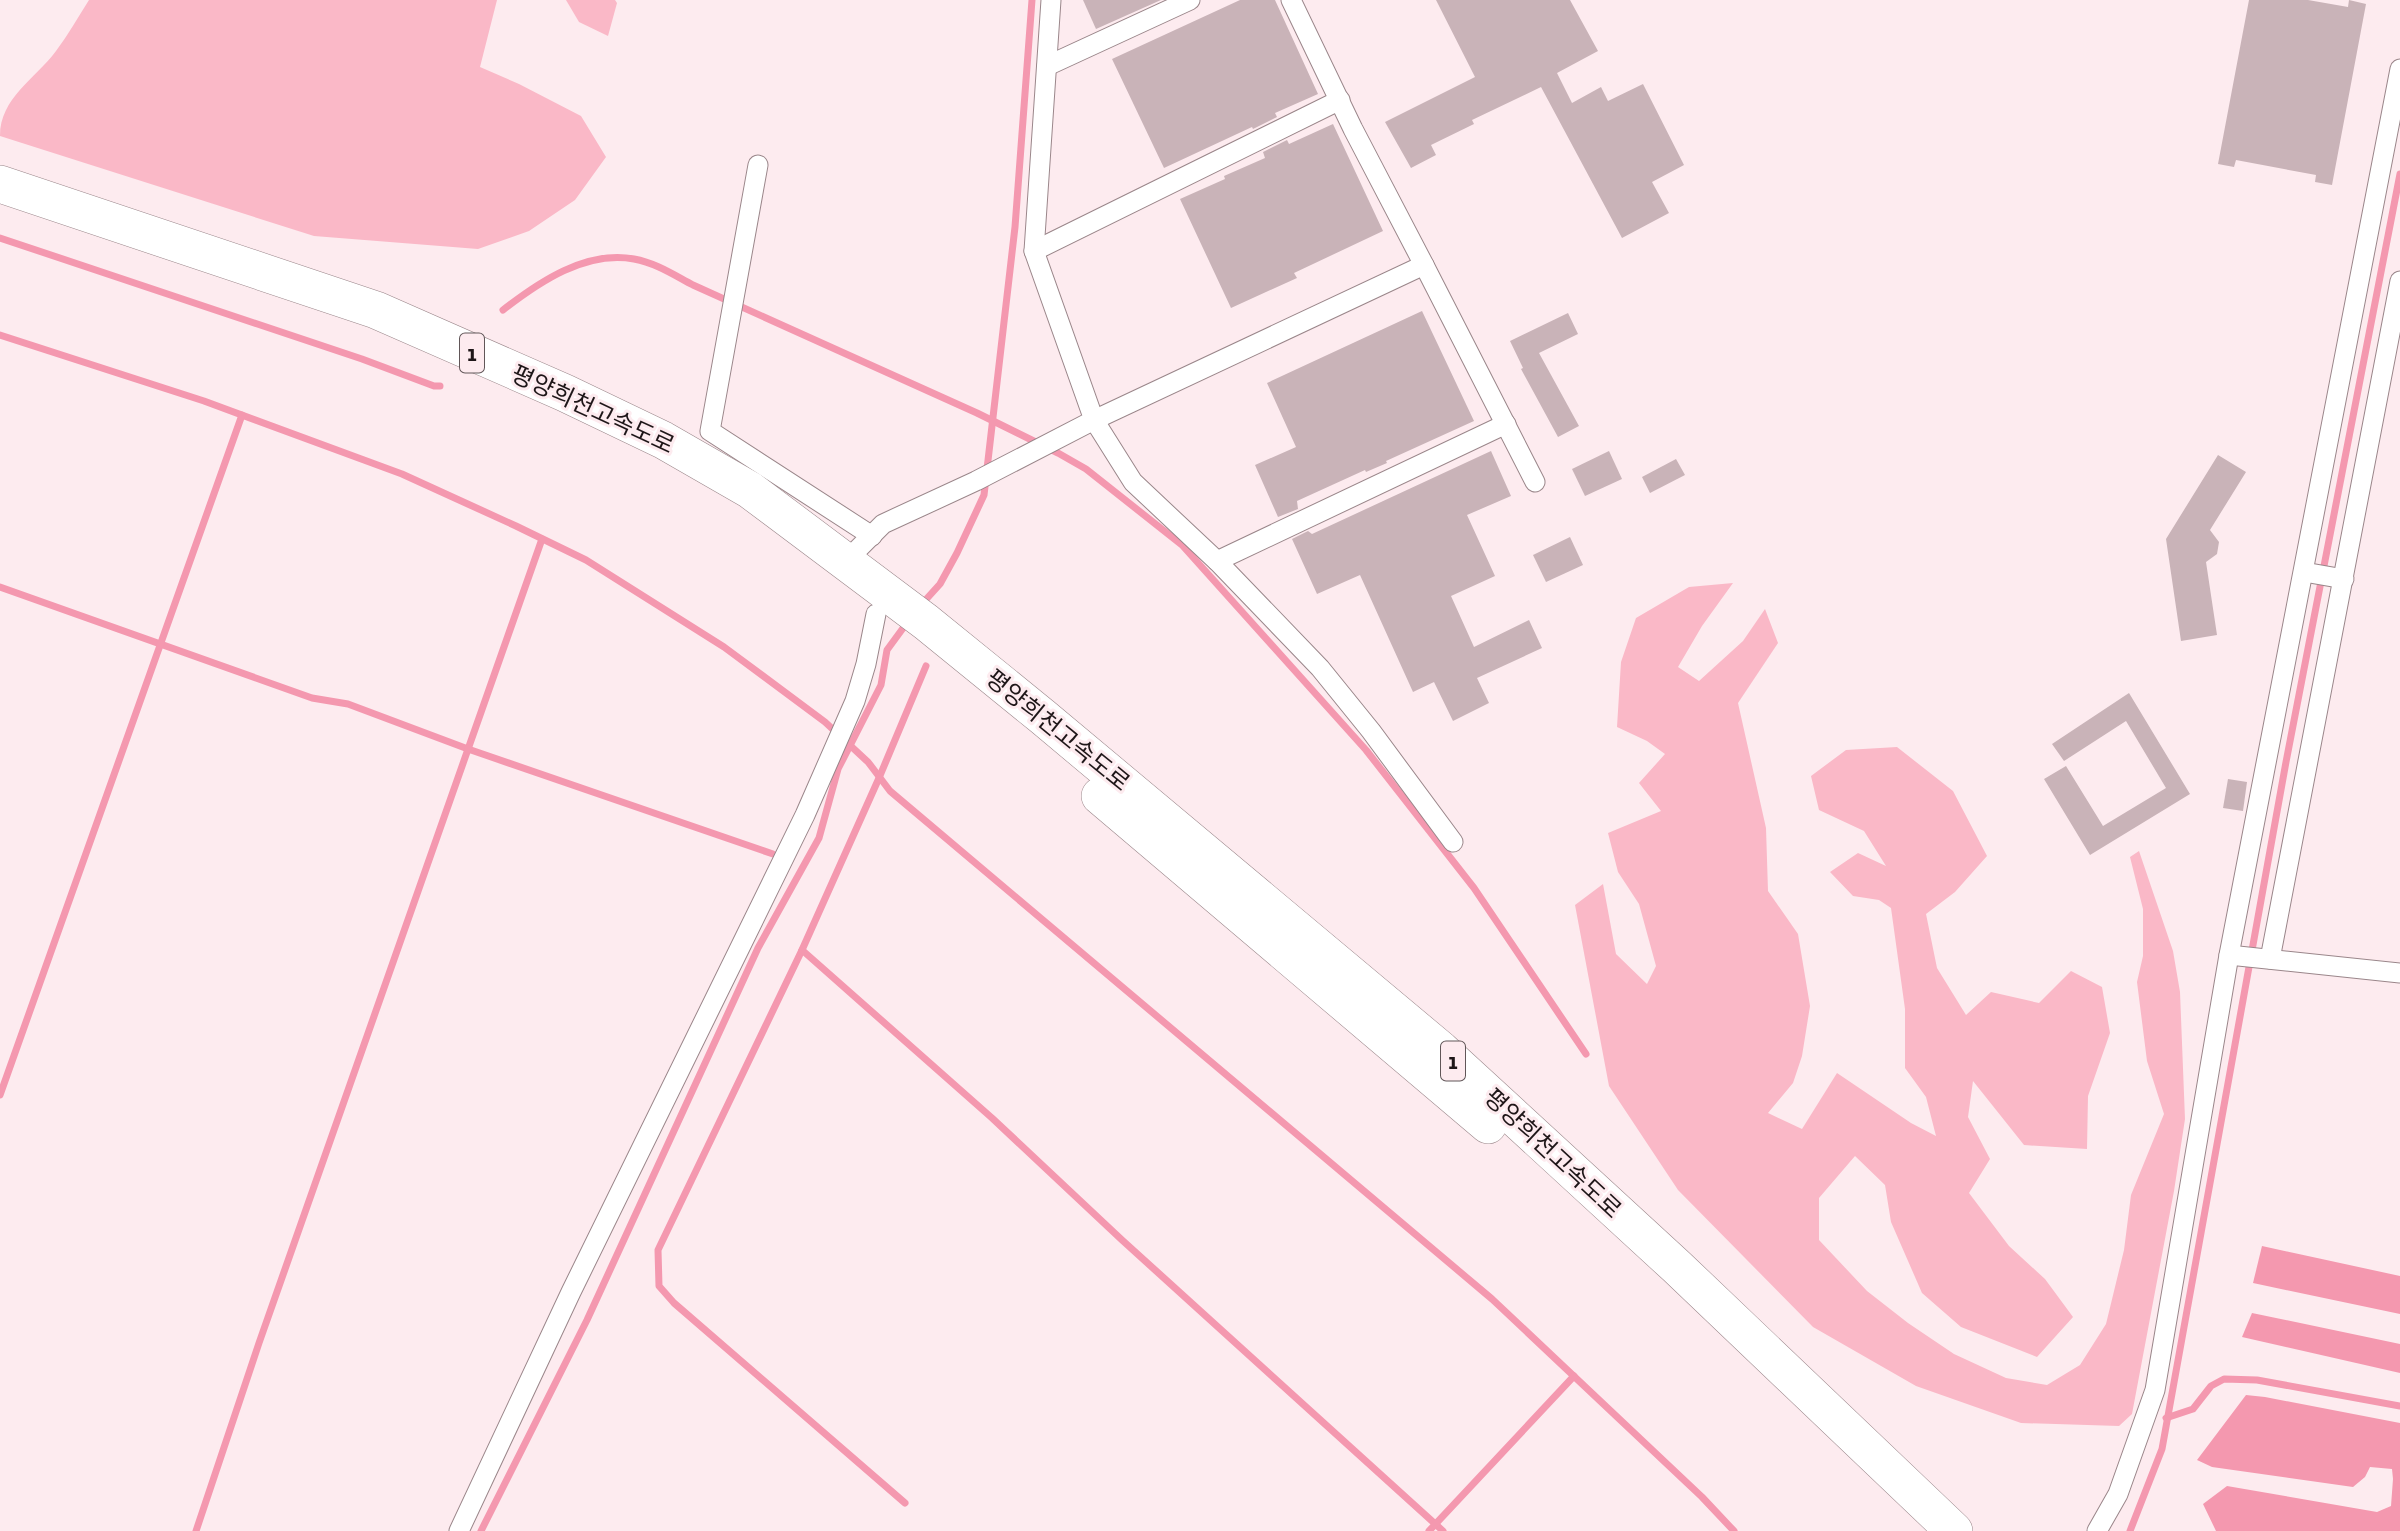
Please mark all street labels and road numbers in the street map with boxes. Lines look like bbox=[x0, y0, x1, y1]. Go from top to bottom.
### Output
road number: 1 bbox=[460, 334, 484, 372]
street label: 평양희천고속도로 bbox=[507, 359, 679, 459]
street label: 평양희천고속도로 bbox=[980, 663, 1136, 797]
road number: 1 bbox=[1441, 1042, 1465, 1080]
street label: 평양희천고속도로 bbox=[1479, 1082, 1627, 1224]

